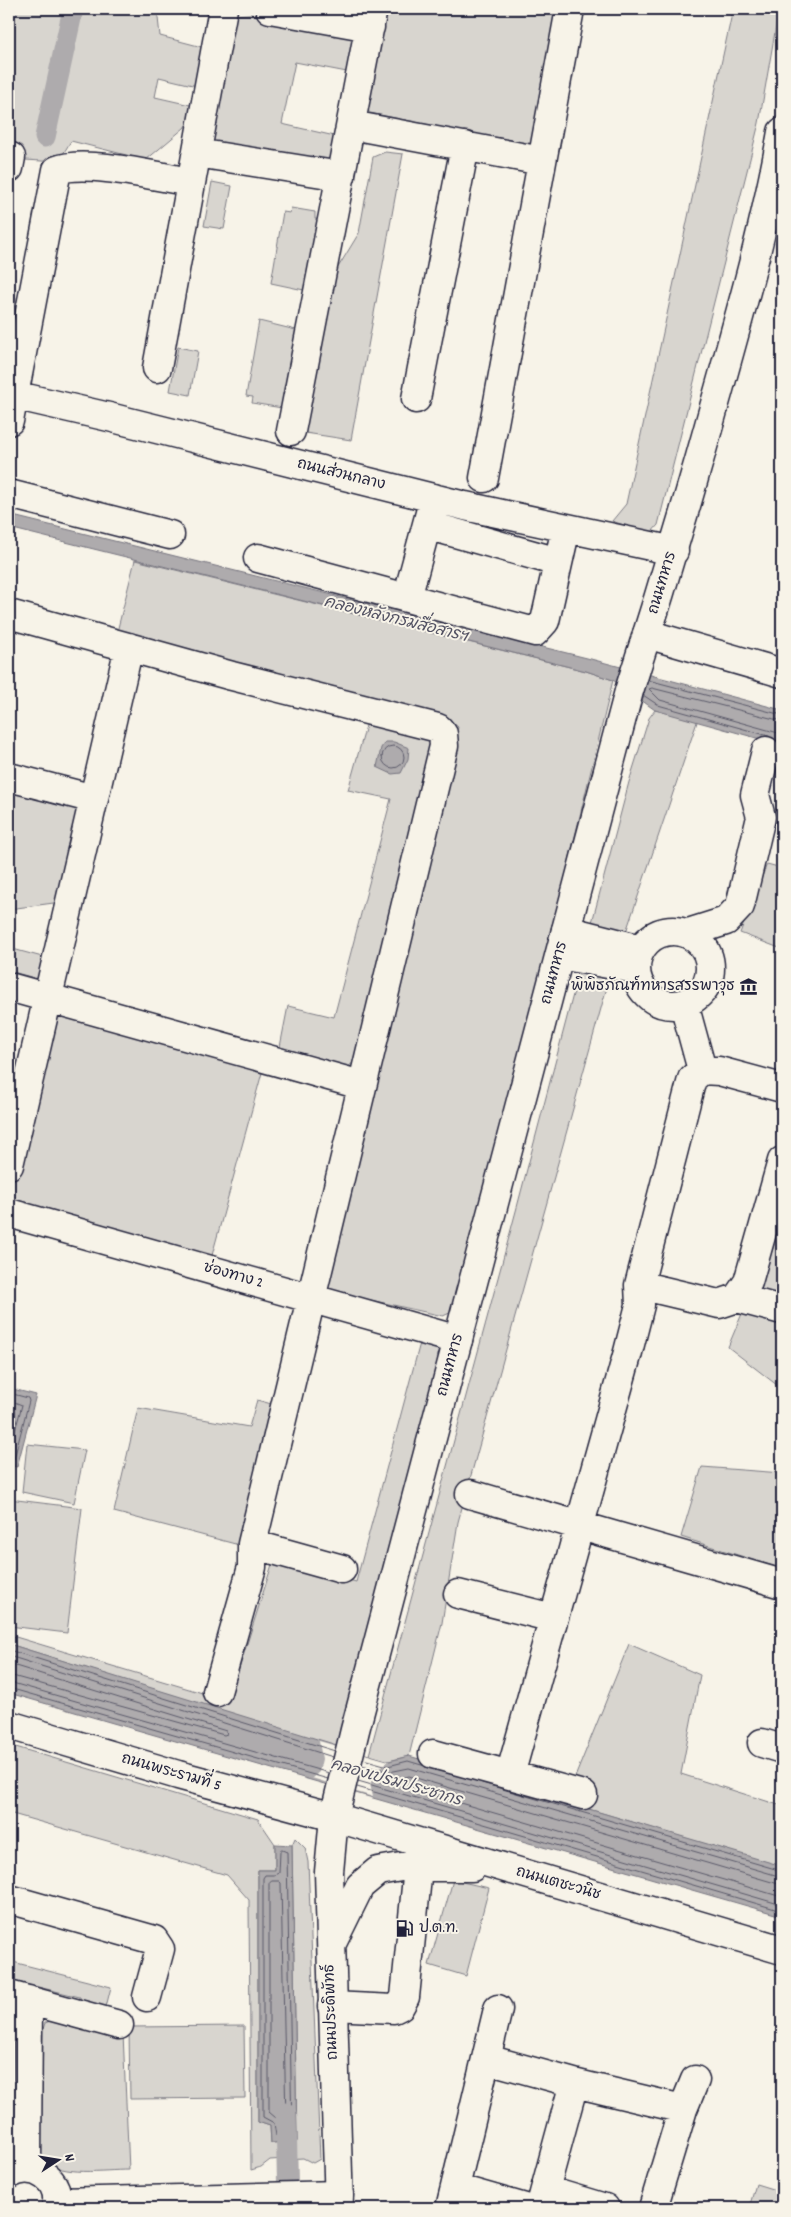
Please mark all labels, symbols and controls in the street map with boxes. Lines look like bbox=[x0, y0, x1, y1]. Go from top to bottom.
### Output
street label: ถนนส่วนกลาง bbox=[294, 452, 388, 497]
street label: ถนนทหาร bbox=[643, 549, 683, 617]
water label: คลองหลังกรมสื่อสารฯ bbox=[321, 586, 473, 649]
street label: ถนนทหาร bbox=[536, 939, 574, 1007]
place label: พิพิธภัณฑ์ทหารสรรพาวุธ bbox=[571, 975, 735, 998]
museum icon: พิพิธภัณฑ์ทหารสรรพาวุธ bbox=[739, 977, 759, 997]
street label: ช่องทาง 2 bbox=[200, 1256, 266, 1295]
street label: ถนนทหาร bbox=[432, 1331, 470, 1399]
street label: ถนนพระรามที่ 5 bbox=[119, 1743, 225, 1798]
water label: คลองเปรมประชากร bbox=[328, 1753, 466, 1813]
street label: ถนนเตชะวนิช bbox=[513, 1861, 603, 1907]
place label: ป.ต.ท. bbox=[419, 1918, 458, 1940]
fuel station icon: ป.ต.ท. bbox=[395, 1919, 415, 1939]
street label: ถนนประดิพัทธ์ bbox=[318, 1963, 345, 2061]
north arrow bbox=[32, 2134, 82, 2184]
text: N bbox=[58, 2152, 79, 2163]

